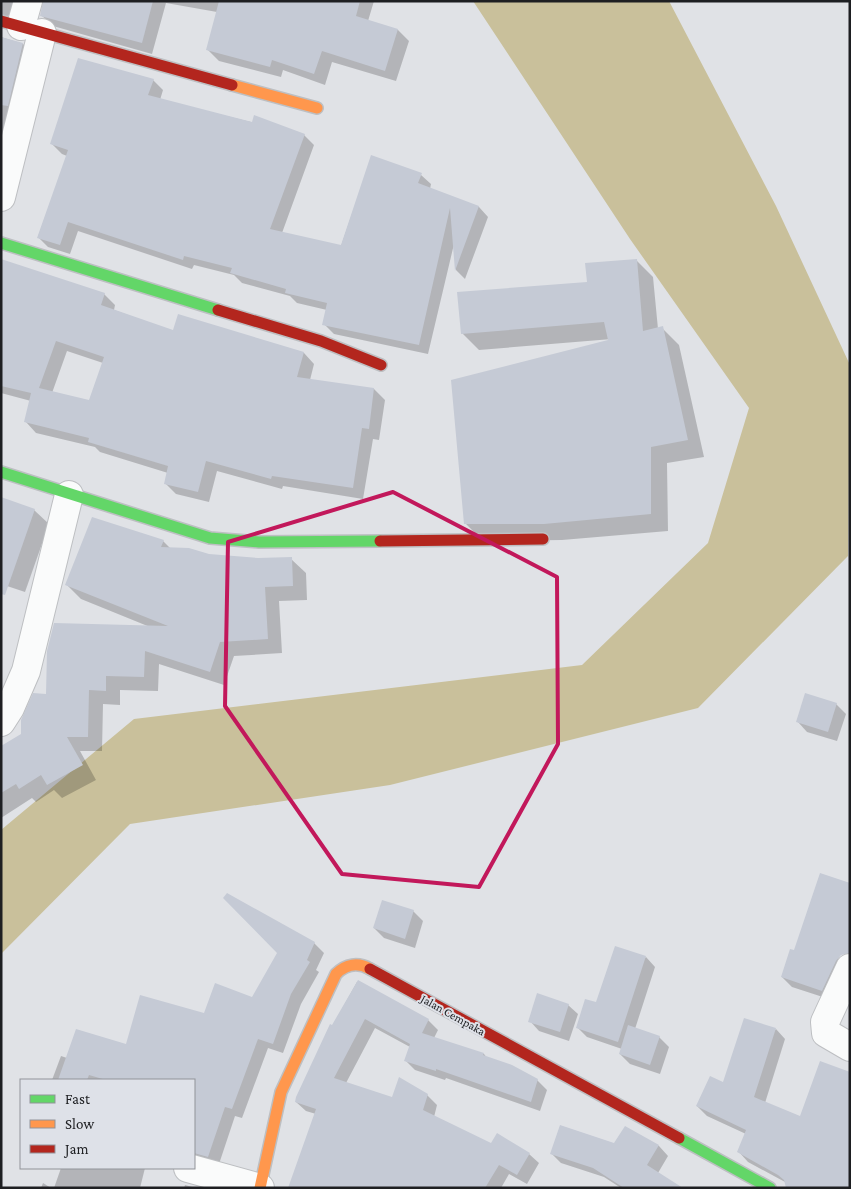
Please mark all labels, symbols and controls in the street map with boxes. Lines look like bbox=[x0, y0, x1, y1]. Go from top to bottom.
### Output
street label: Jalan Cempaka bbox=[417, 991, 488, 1039]
legend bbox=[20, 1079, 195, 1169]
text: Fast bbox=[65, 1091, 91, 1107]
text: Slow bbox=[65, 1116, 95, 1132]
text: Jam bbox=[63, 1141, 88, 1158]

